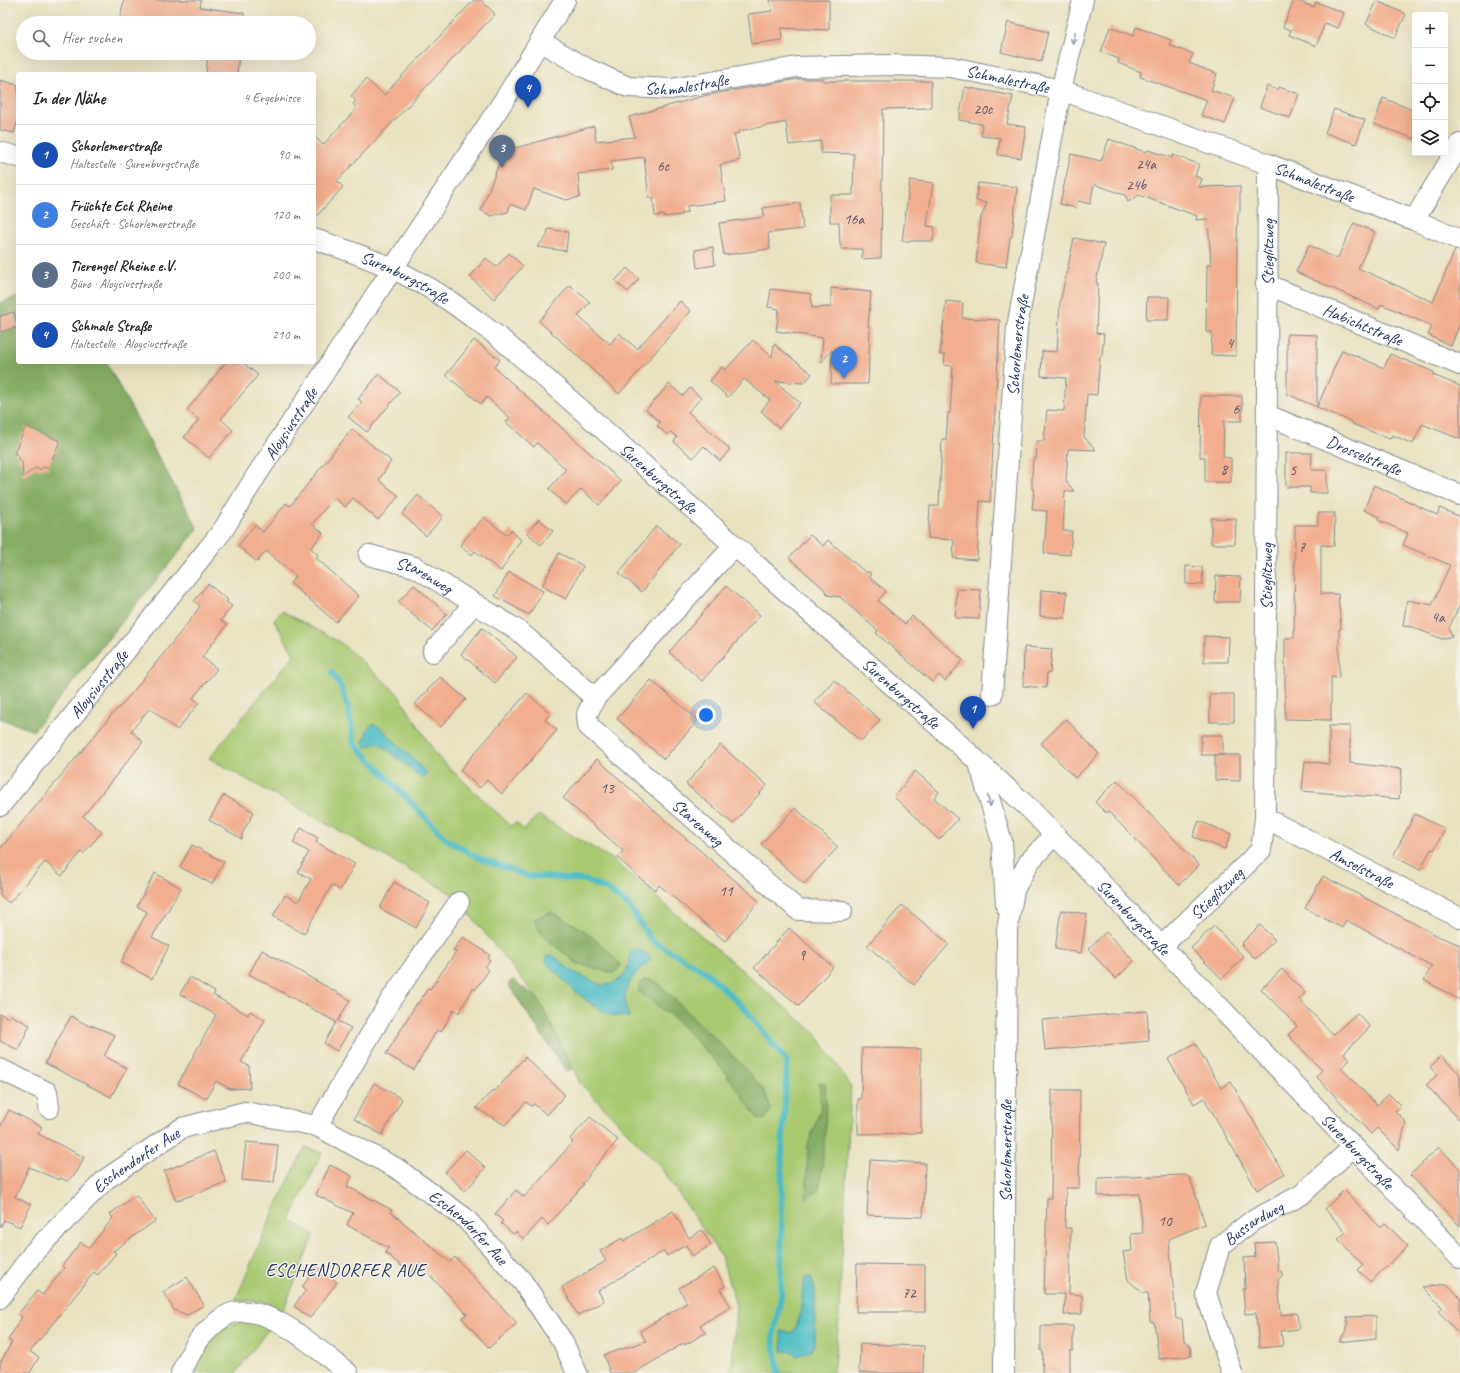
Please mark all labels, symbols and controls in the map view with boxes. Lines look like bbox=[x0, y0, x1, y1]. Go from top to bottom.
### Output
map controls bbox=[1412, 12, 1448, 156]
button: + bbox=[1412, 12, 1448, 48]
search box bbox=[16, 16, 316, 60]
icon: search bbox=[30, 27, 52, 49]
text: Hier suchen bbox=[62, 29, 122, 48]
one-way arrow bbox=[1069, 31, 1077, 44]
button: − bbox=[1412, 48, 1448, 84]
street label: Schmalestraße bbox=[964, 60, 1052, 98]
street label: Schmalestraße bbox=[644, 68, 731, 100]
pin: 4 bbox=[515, 75, 541, 108]
button: locate bbox=[1412, 84, 1448, 120]
text: In der Nähe bbox=[32, 88, 105, 109]
text: 4 Ergebnisse bbox=[244, 90, 300, 106]
house number: 20c bbox=[974, 100, 993, 119]
button: layers bbox=[1412, 120, 1448, 156]
pin: 3 bbox=[489, 135, 515, 168]
text: Schorlemerstraße bbox=[70, 137, 161, 156]
text: 1 bbox=[42, 147, 48, 163]
text: 90 m bbox=[278, 147, 300, 163]
house number: 24a bbox=[1136, 155, 1157, 174]
text: Haltestelle · Surenburgstraße bbox=[70, 156, 198, 172]
house number: 6c bbox=[657, 157, 670, 176]
street label: Schmalestraße bbox=[1271, 157, 1359, 207]
house number: 24b bbox=[1126, 176, 1147, 195]
text: Früchte Eck Rheine bbox=[70, 197, 171, 216]
text: 2 bbox=[42, 207, 48, 223]
text: 120 m bbox=[272, 207, 300, 223]
house number: 16a bbox=[844, 210, 865, 229]
text: Geschäft · Schorlemerstraße bbox=[70, 216, 195, 232]
street label: Stieglitzweg bbox=[1257, 218, 1278, 285]
street label: Surenburgstraße bbox=[358, 246, 455, 309]
text: Tierengel Rheine e.V. bbox=[70, 257, 176, 276]
text: 3 bbox=[42, 267, 48, 283]
text: 200 m bbox=[272, 267, 300, 283]
text: Büro · Aloysiusstraße bbox=[70, 276, 162, 292]
street label: Schorlemerstraße bbox=[1002, 291, 1034, 396]
street label: Habichtstraße bbox=[1320, 299, 1407, 351]
text: Schmale Straße bbox=[70, 317, 151, 336]
text: 4 bbox=[42, 327, 48, 343]
text: 210 m bbox=[272, 327, 300, 343]
house number: 4 bbox=[1227, 334, 1235, 353]
text: Haltestelle · Aloysiusstraße bbox=[70, 336, 186, 352]
pin: 2 bbox=[831, 346, 857, 379]
street label: Aloysiusstraße bbox=[259, 382, 323, 463]
house number: 6 bbox=[1233, 400, 1241, 419]
street label: Drosselstraße bbox=[1323, 430, 1406, 481]
street label: Surenburgstraße bbox=[615, 438, 703, 519]
house number: 8 bbox=[1221, 460, 1229, 479]
house number: 5 bbox=[1290, 461, 1298, 480]
house number: 7 bbox=[1299, 538, 1307, 557]
street label: Stieglitzweg bbox=[1255, 542, 1277, 609]
street label: Starenweg bbox=[394, 552, 458, 599]
house number: 4a bbox=[1431, 608, 1446, 627]
street label: Aloysiusstraße bbox=[65, 644, 134, 722]
street label: Surenburgstraße bbox=[858, 653, 945, 734]
pin: 1 bbox=[960, 696, 986, 729]
your location bbox=[696, 705, 716, 725]
house number: 13 bbox=[600, 779, 615, 798]
street label: Starenweg bbox=[668, 794, 729, 852]
one-way arrow bbox=[986, 794, 993, 807]
street label: Amselstraße bbox=[1326, 843, 1399, 893]
street label: Stieglitzweg bbox=[1185, 862, 1248, 924]
street label: Surenburgstraße bbox=[1093, 875, 1176, 960]
house number: 11 bbox=[719, 882, 734, 901]
house number: 9 bbox=[799, 946, 807, 965]
street label: Schorlemerstraße bbox=[995, 1099, 1016, 1202]
street label: Surenburgstraße bbox=[1317, 1109, 1400, 1194]
street label: Eschendorfer Aue bbox=[88, 1122, 184, 1197]
street label: Eschendorfer Aue bbox=[425, 1185, 514, 1270]
street label: Bussardweg bbox=[1219, 1196, 1287, 1250]
house number: 10 bbox=[1158, 1212, 1173, 1231]
district label: ESCHENDORFER AUE bbox=[266, 1259, 428, 1281]
house number: 72 bbox=[902, 1284, 917, 1303]

